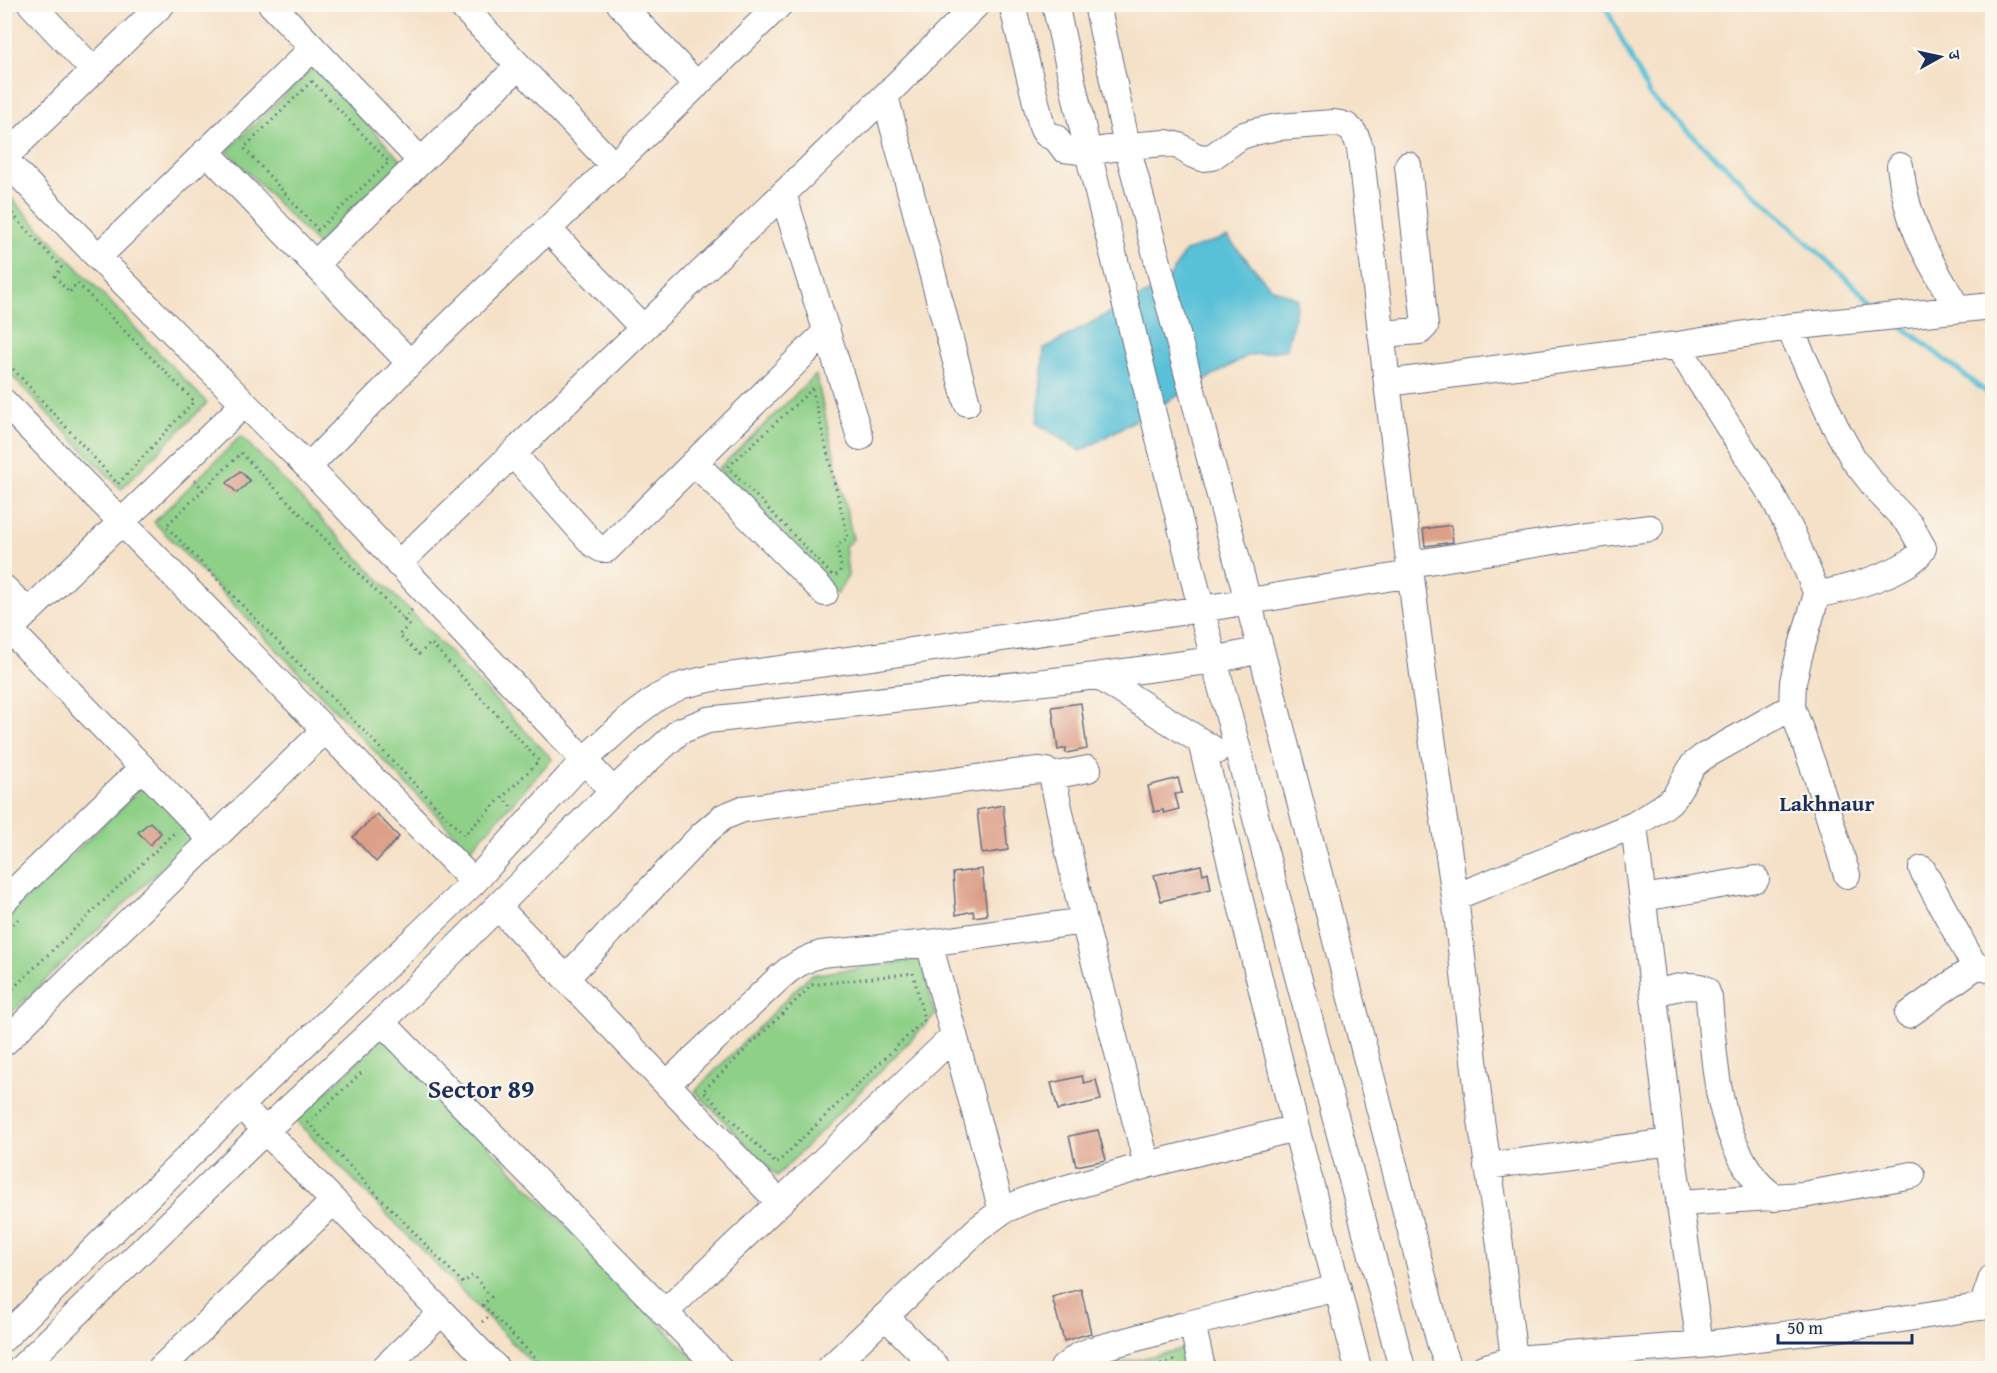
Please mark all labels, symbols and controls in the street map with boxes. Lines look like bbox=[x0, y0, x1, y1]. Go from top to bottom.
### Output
north arrow bbox=[1910, 27, 1970, 87]
text: उ bbox=[1942, 48, 1968, 62]
district label: Lakhnaur bbox=[1779, 787, 1875, 819]
district label: Sector 89 bbox=[428, 1069, 534, 1108]
scale bar bbox=[1778, 1307, 1912, 1345]
text: 50 m bbox=[1787, 1314, 1823, 1341]

